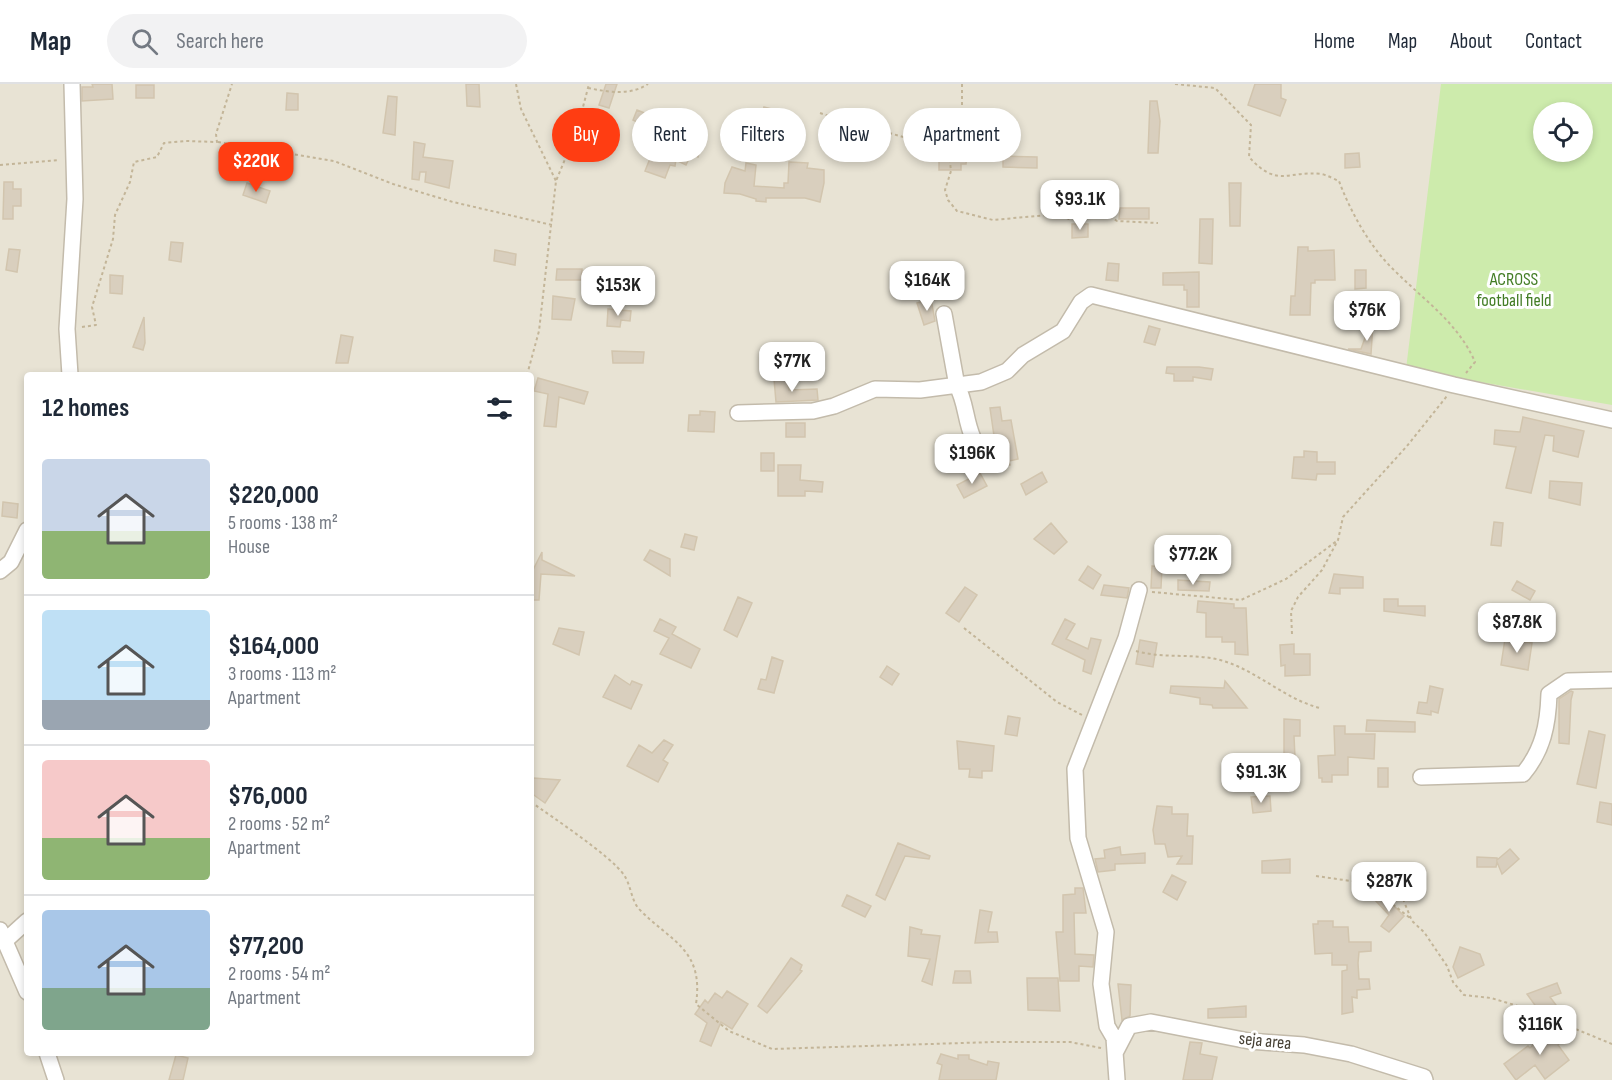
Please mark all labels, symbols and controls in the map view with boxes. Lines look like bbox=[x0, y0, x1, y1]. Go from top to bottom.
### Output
search box bbox=[107, 14, 527, 68]
text: Map bbox=[30, 25, 71, 58]
icon: search bbox=[128, 25, 161, 58]
text: Search here bbox=[176, 28, 264, 55]
text: Home bbox=[1314, 29, 1355, 54]
text: Map bbox=[1388, 29, 1417, 54]
text: About bbox=[1450, 29, 1492, 54]
text: Contact bbox=[1525, 29, 1582, 54]
map controls bbox=[1533, 102, 1593, 162]
button: locate bbox=[1533, 102, 1593, 162]
chip: Buy bbox=[552, 108, 620, 162]
chip: Rent bbox=[632, 108, 708, 162]
chip: Filters bbox=[720, 108, 806, 162]
chip: New bbox=[818, 108, 891, 162]
chip: Apartment bbox=[903, 108, 1021, 162]
pin: $220K bbox=[214, 142, 298, 193]
text: $220K bbox=[232, 149, 280, 173]
pin: $93.1K bbox=[1031, 180, 1129, 231]
text: $93.1K bbox=[1054, 187, 1106, 211]
pin: $164K bbox=[885, 261, 969, 312]
pin: $153K bbox=[576, 266, 660, 317]
text: $164K bbox=[904, 268, 950, 292]
park label: ACROSS football field bbox=[1476, 269, 1552, 311]
text: $153K bbox=[595, 273, 641, 297]
pin: $76K bbox=[1331, 291, 1403, 342]
text: $76K bbox=[1348, 298, 1386, 322]
pin: $77K bbox=[756, 342, 828, 393]
text: $77K bbox=[773, 349, 811, 373]
icon: filters bbox=[483, 392, 516, 425]
text: 12 homes bbox=[42, 393, 129, 424]
pin: $196K bbox=[930, 434, 1014, 485]
text: $196K bbox=[949, 441, 995, 465]
text: $220,000 bbox=[228, 480, 319, 511]
icon: home bbox=[90, 483, 162, 555]
text: 5 rooms · 138 m² bbox=[228, 511, 338, 535]
text: House bbox=[228, 535, 270, 559]
pin: $77.2K bbox=[1144, 535, 1242, 586]
text: $77.2K bbox=[1168, 542, 1218, 566]
pin: $87.8K bbox=[1468, 603, 1566, 654]
text: $87.8K bbox=[1492, 610, 1542, 634]
text: $164,000 bbox=[228, 631, 319, 662]
icon: home bbox=[90, 634, 162, 706]
text: 3 rooms · 113 m² bbox=[228, 662, 337, 686]
text: Apartment bbox=[228, 686, 301, 710]
pin: $91.3K bbox=[1212, 753, 1310, 804]
text: $91.3K bbox=[1235, 760, 1287, 784]
text: $76,000 bbox=[228, 781, 308, 812]
icon: home bbox=[90, 784, 162, 856]
text: 2 rooms · 52 m² bbox=[228, 812, 330, 836]
text: Apartment bbox=[228, 836, 301, 860]
pin: $287K bbox=[1347, 862, 1431, 913]
text: $287K bbox=[1365, 869, 1413, 893]
text: $77,200 bbox=[228, 931, 304, 962]
icon: home bbox=[90, 934, 162, 1006]
text: 2 rooms · 54 m² bbox=[228, 962, 330, 986]
text: Apartment bbox=[228, 986, 301, 1010]
pin: $116K bbox=[1498, 1005, 1582, 1056]
text: $116K bbox=[1517, 1012, 1563, 1036]
street label: seja area bbox=[1238, 1028, 1292, 1054]

